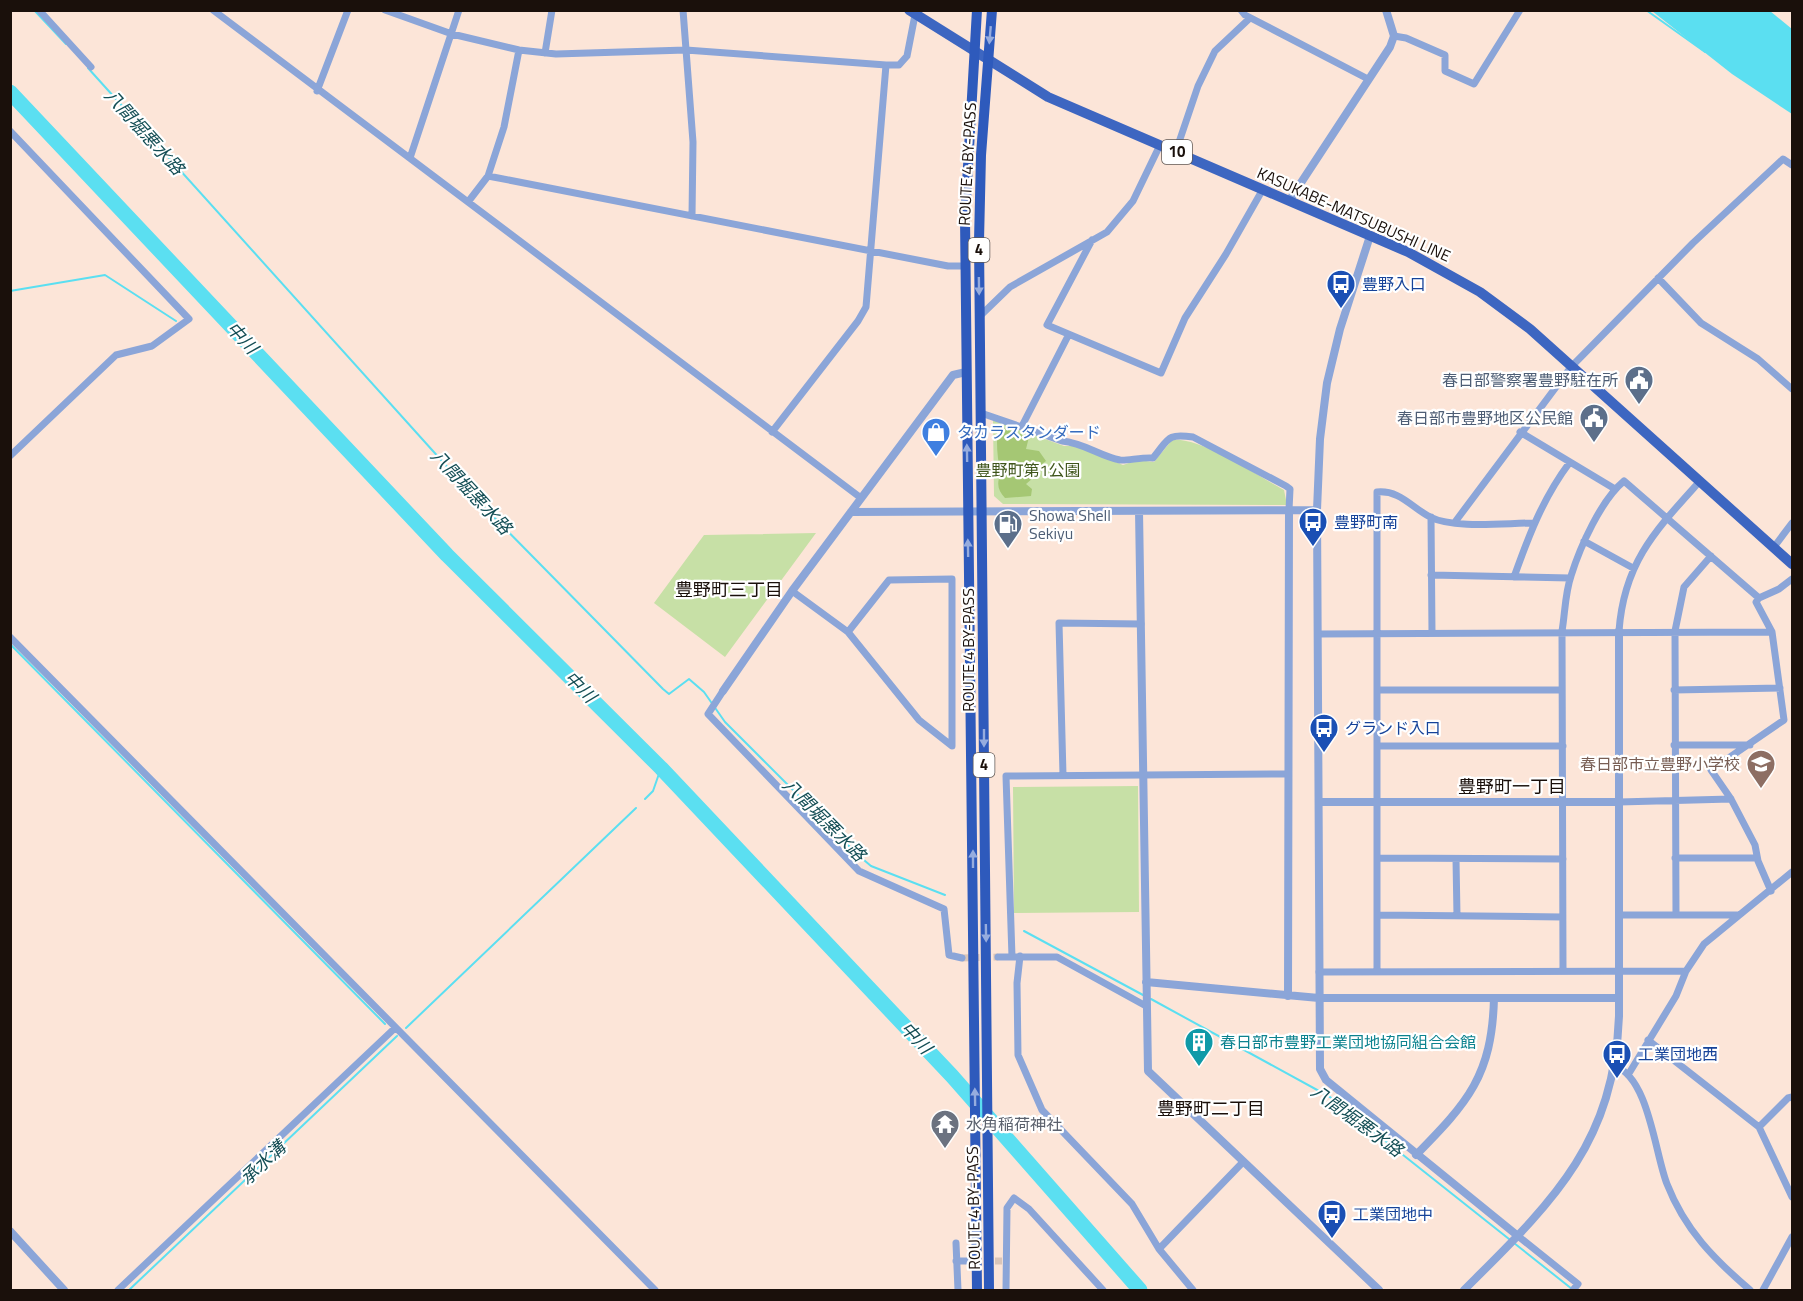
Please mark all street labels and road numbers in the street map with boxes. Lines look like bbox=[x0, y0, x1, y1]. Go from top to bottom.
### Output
street label: ROUTE 4 BY-PASS bbox=[952, 102, 982, 226]
road number: 10 bbox=[1162, 140, 1192, 164]
street label: KASUKABE-MATSUBUSHI LINE bbox=[1253, 160, 1455, 268]
road number: 4 bbox=[968, 238, 990, 262]
street label: ROUTE 4 BY-PASS bbox=[956, 588, 980, 712]
road number: 4 bbox=[974, 753, 994, 777]
street label: ROUTE 4 BY-PASS bbox=[960, 1146, 986, 1270]

